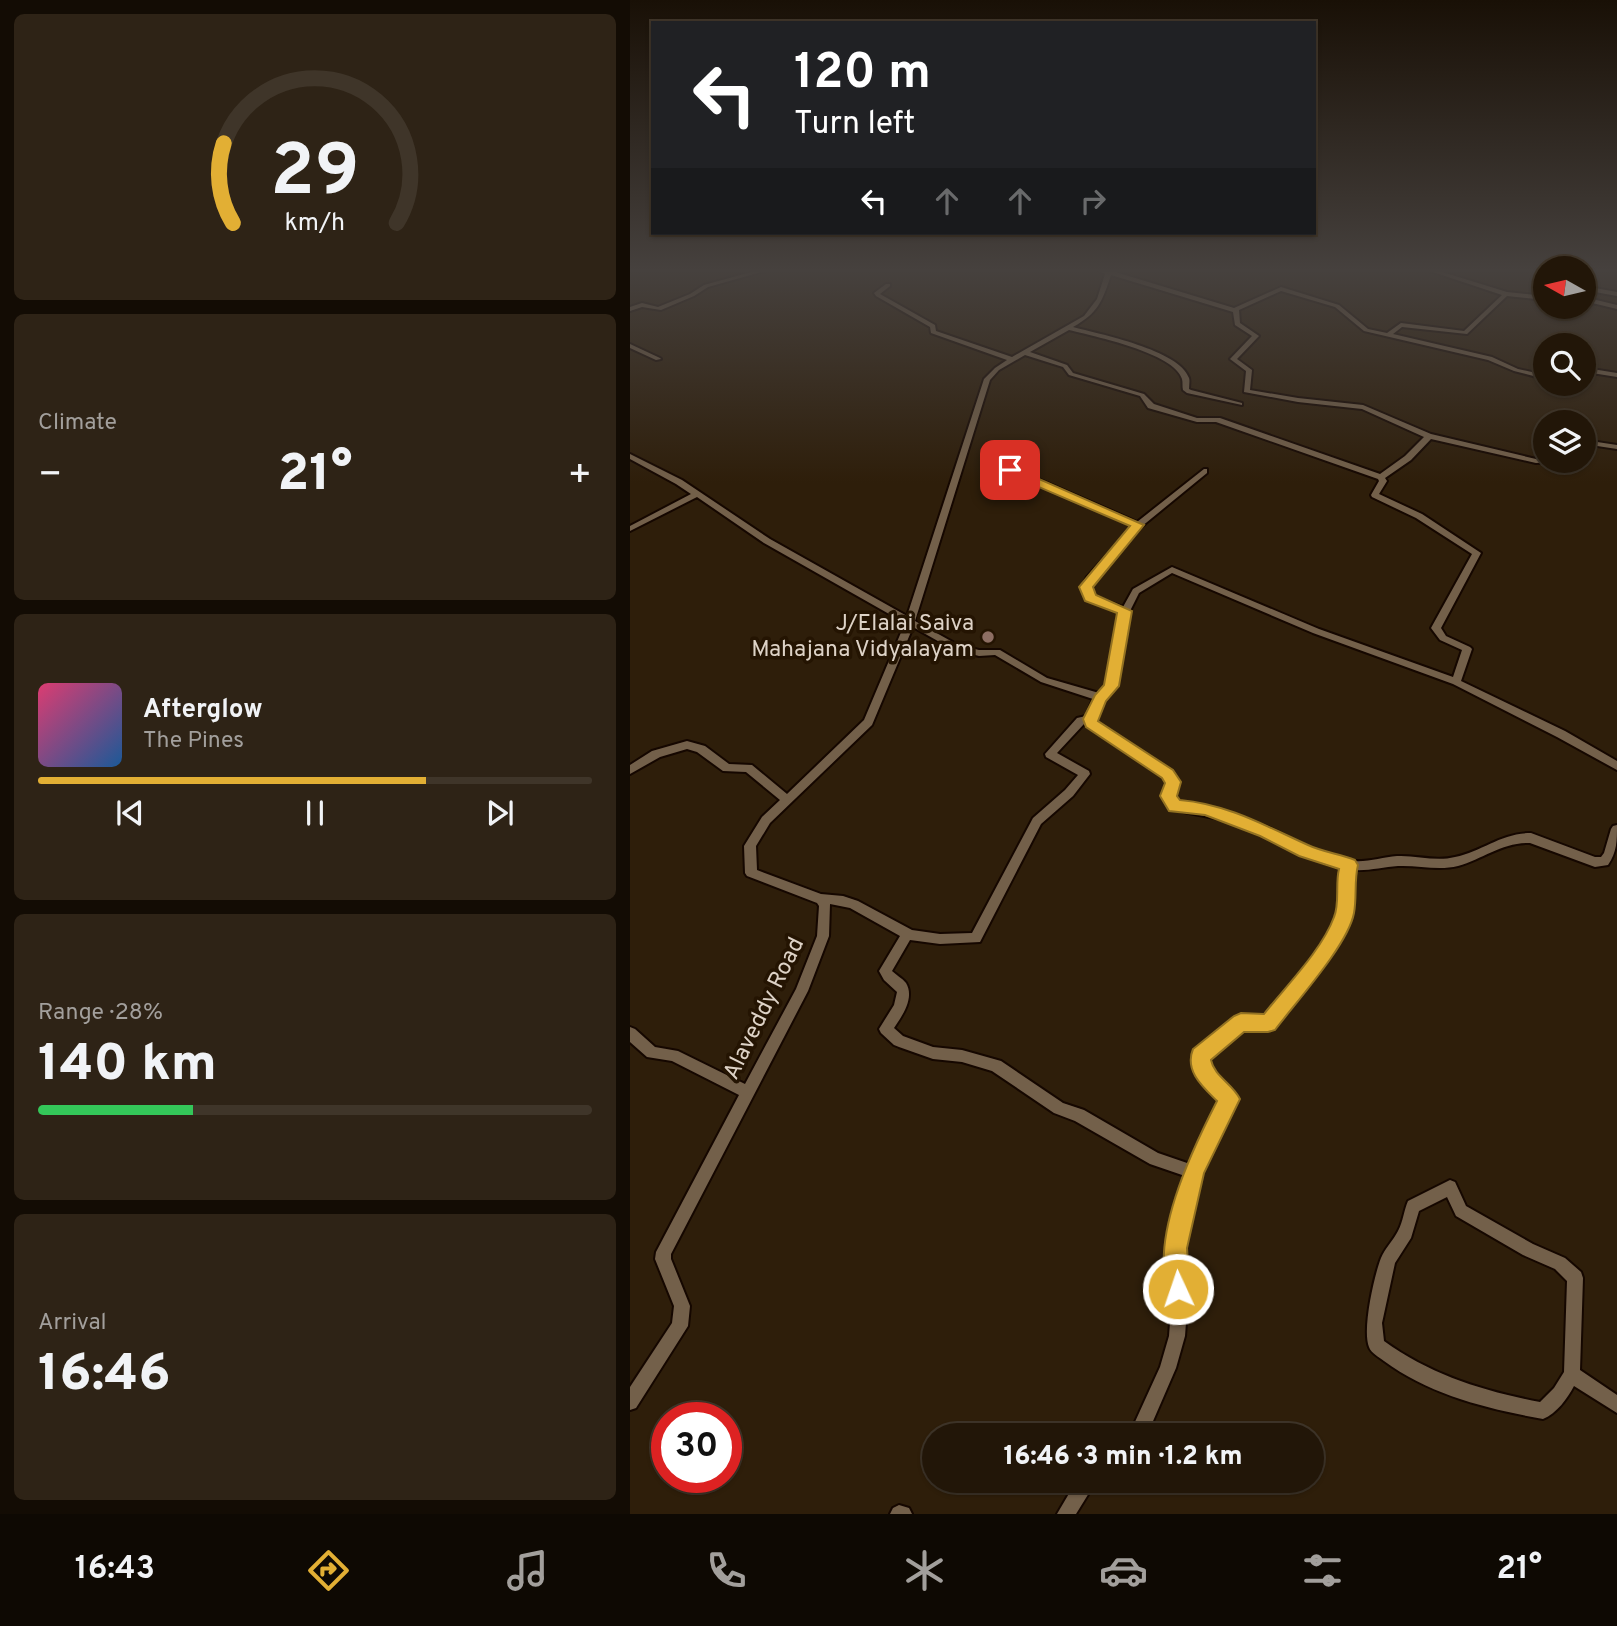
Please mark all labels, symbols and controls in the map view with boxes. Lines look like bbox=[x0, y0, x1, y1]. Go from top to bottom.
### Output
text: 120 m bbox=[794, 44, 931, 106]
icon: left bbox=[679, 49, 770, 140]
text: Turn left bbox=[794, 105, 915, 145]
text: 29 bbox=[270, 129, 360, 221]
icon: left bbox=[855, 182, 893, 220]
icon: ahead bbox=[928, 182, 966, 220]
icon: ahead bbox=[1001, 182, 1039, 220]
icon: right bbox=[1074, 182, 1112, 220]
text: km/h bbox=[285, 208, 345, 240]
north arrow bbox=[1533, 256, 1596, 318]
map controls bbox=[1533, 256, 1596, 473]
button: search bbox=[1533, 333, 1596, 396]
text: Climate bbox=[38, 409, 117, 438]
button: layers bbox=[1533, 410, 1596, 473]
pin bbox=[980, 440, 1040, 500]
text: 21° bbox=[278, 443, 352, 509]
icon: arrive bbox=[991, 451, 1029, 489]
text: − bbox=[38, 452, 63, 501]
text: + bbox=[567, 452, 592, 501]
place label: J/Elalai Saiva Mahajana Vidyalayam bbox=[751, 610, 974, 665]
marker: J/Elalai Saiva Mahajana Vidyalayam bbox=[980, 629, 996, 645]
text: Afterglow bbox=[143, 694, 263, 727]
text: The Pines bbox=[143, 727, 244, 756]
icon: previous bbox=[111, 794, 149, 832]
icon: pause bbox=[296, 794, 334, 832]
icon: next bbox=[481, 794, 519, 832]
street label: Alaveddy Road bbox=[718, 933, 812, 1085]
text: Range · 28% bbox=[38, 999, 163, 1028]
text: 140 km bbox=[38, 1033, 217, 1099]
position arrow bbox=[1141, 1252, 1215, 1326]
text: Arrival bbox=[38, 1309, 107, 1338]
text: 16:46 bbox=[38, 1343, 171, 1409]
speed limit sign: 30 bbox=[651, 1402, 742, 1493]
text: 16:46 · 3 min · 1.2 km bbox=[1004, 1441, 1242, 1474]
icon: directions bbox=[304, 1546, 353, 1595]
icon: music bbox=[503, 1546, 552, 1595]
icon: phone bbox=[702, 1546, 751, 1595]
icon: climate bbox=[900, 1546, 949, 1595]
icon: car bbox=[1099, 1546, 1148, 1595]
icon: filters bbox=[1298, 1546, 1347, 1595]
text: 16:43 bbox=[75, 1550, 155, 1590]
text: 21° bbox=[1496, 1550, 1542, 1590]

